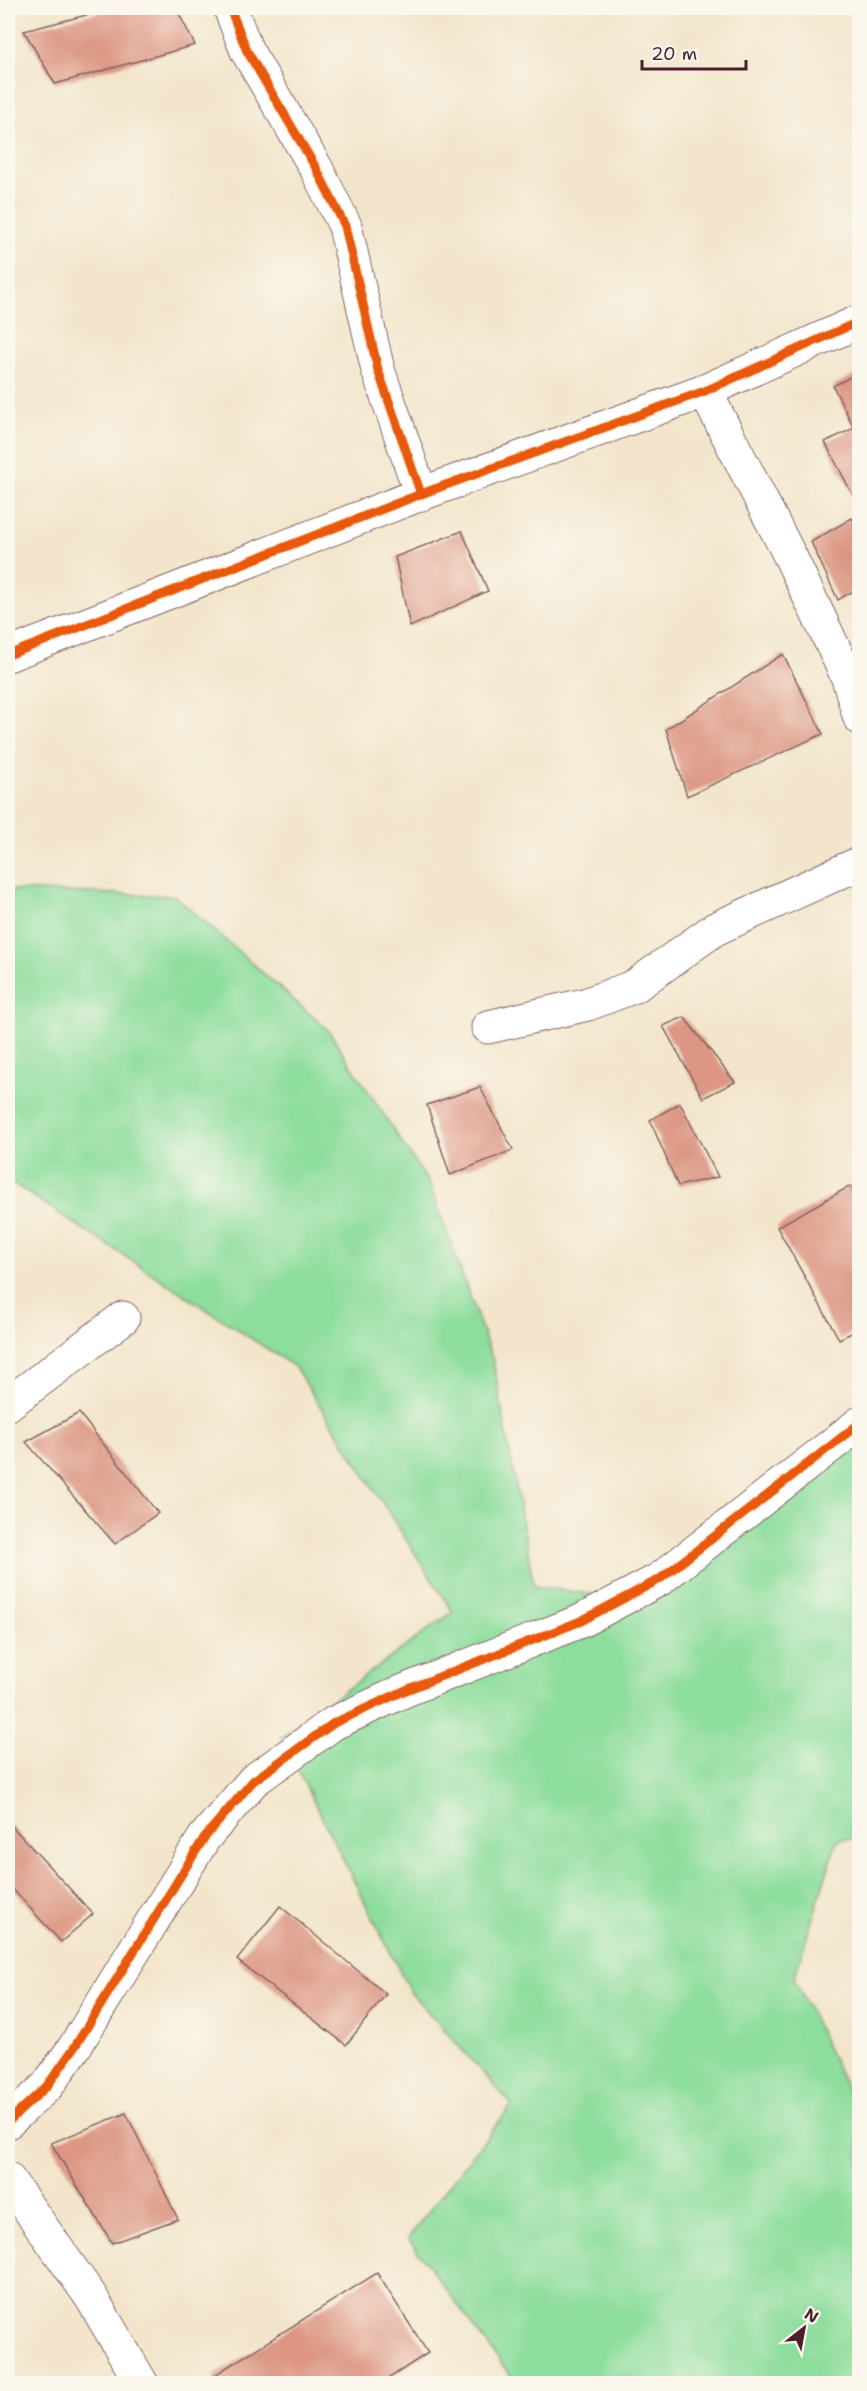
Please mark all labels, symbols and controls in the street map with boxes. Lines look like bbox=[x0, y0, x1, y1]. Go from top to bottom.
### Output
scale bar bbox=[642, 33, 746, 71]
text: 20 m bbox=[651, 42, 697, 66]
north arrow bbox=[774, 2298, 834, 2358]
text: N bbox=[801, 2303, 822, 2328]

